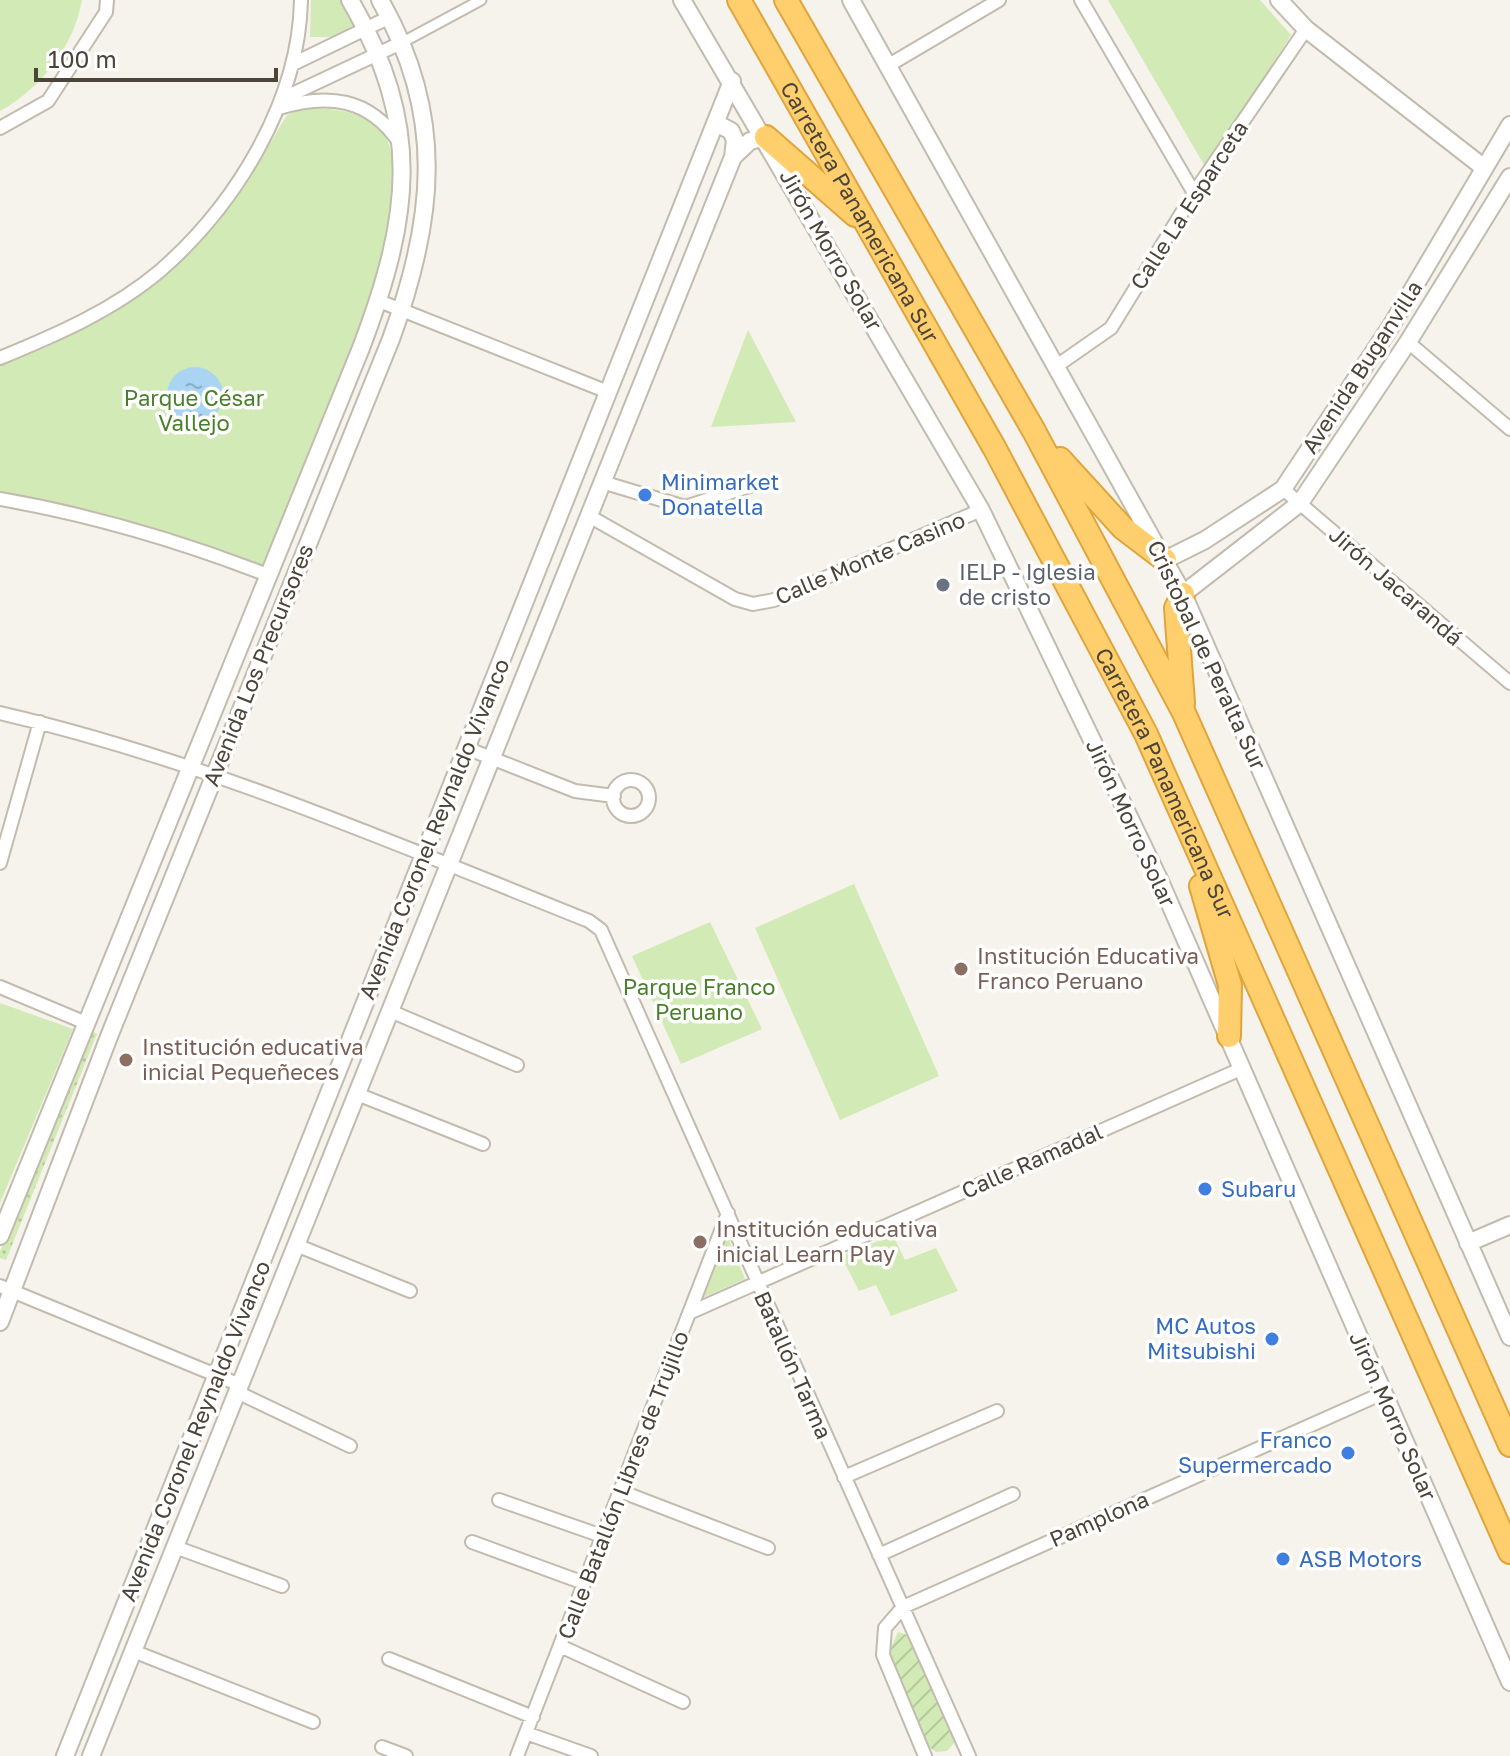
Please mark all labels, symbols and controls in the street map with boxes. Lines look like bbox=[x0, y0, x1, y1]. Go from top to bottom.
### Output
scale bar bbox=[36, 32, 276, 82]
text: 100 m bbox=[48, 44, 117, 73]
street label: Carretera Panamericana Sur bbox=[775, 76, 946, 347]
street label: Calle La Esparceta bbox=[1124, 115, 1253, 294]
street label: Jirón Morro Solar bbox=[774, 164, 889, 336]
street label: Avenida Buganvilla bbox=[1296, 275, 1428, 458]
park label: Parque César Vallejo bbox=[124, 384, 265, 436]
place label: Minimarket Donatella bbox=[661, 468, 779, 520]
marker: Minimarket Donatella bbox=[636, 486, 654, 504]
street label: Calle Monte Casino bbox=[771, 505, 969, 610]
street label: Jirón Jacarandá bbox=[1324, 520, 1469, 651]
street label: Cristobal de Peralta Sur bbox=[1142, 536, 1273, 774]
street label: Avenida Los Precursores bbox=[197, 540, 319, 790]
place label: IELP - Iglesia de cristo bbox=[959, 558, 1096, 610]
marker: IELP - Iglesia de cristo bbox=[934, 576, 952, 594]
street label: Carretera Panamericana Sur bbox=[1090, 643, 1241, 923]
street label: Avenida Coronel Reynaldo Vivanco bbox=[353, 654, 514, 1003]
street label: Jirón Morro Solar bbox=[1081, 735, 1182, 911]
place label: Institución Educativa Franco Peruano bbox=[977, 942, 1199, 994]
marker: Institución Educativa Franco Peruano bbox=[952, 960, 970, 978]
park label: Parque Franco Peruano bbox=[623, 973, 775, 1025]
place label: Institución educativa inicial Pequeñeces bbox=[142, 1033, 364, 1085]
marker: Institución educativa inicial Pequeñeces bbox=[117, 1051, 135, 1069]
street label: Calle Ramadal bbox=[957, 1117, 1107, 1204]
place label: Subaru bbox=[1221, 1175, 1296, 1202]
marker: Subaru bbox=[1196, 1180, 1214, 1198]
place label: Institución educativa inicial Learn Play bbox=[716, 1215, 938, 1267]
marker: Institución educativa inicial Learn Play bbox=[691, 1233, 709, 1251]
street label: Avenida Coronel Reynaldo Vivanco bbox=[114, 1256, 275, 1605]
street label: Batallón Tarma bbox=[749, 1287, 838, 1443]
place label: MC Autos Mitsubishi bbox=[1147, 1312, 1256, 1364]
street label: Calle Batallón Libres de Trujillo bbox=[551, 1327, 694, 1643]
street label: Jirón Morro Solar bbox=[1344, 1327, 1443, 1505]
marker: MC Autos Mitsubishi bbox=[1263, 1330, 1281, 1348]
place label: Franco Supermercado bbox=[1178, 1426, 1332, 1478]
marker: Franco Supermercado bbox=[1339, 1444, 1357, 1462]
street label: Pamplona bbox=[1045, 1485, 1153, 1552]
place label: ASB Motors bbox=[1299, 1545, 1422, 1572]
marker: ASB Motors bbox=[1274, 1550, 1292, 1568]

